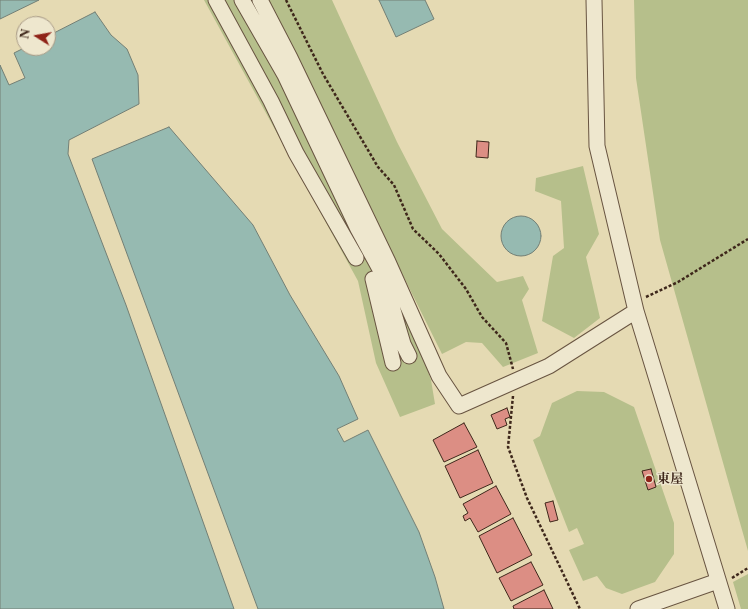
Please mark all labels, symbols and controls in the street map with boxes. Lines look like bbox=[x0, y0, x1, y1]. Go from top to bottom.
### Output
north arrow bbox=[16, 16, 56, 56]
text: N bbox=[17, 28, 33, 40]
place label: 東屋 bbox=[657, 471, 683, 487]
marker: 東屋 bbox=[644, 474, 654, 484]

